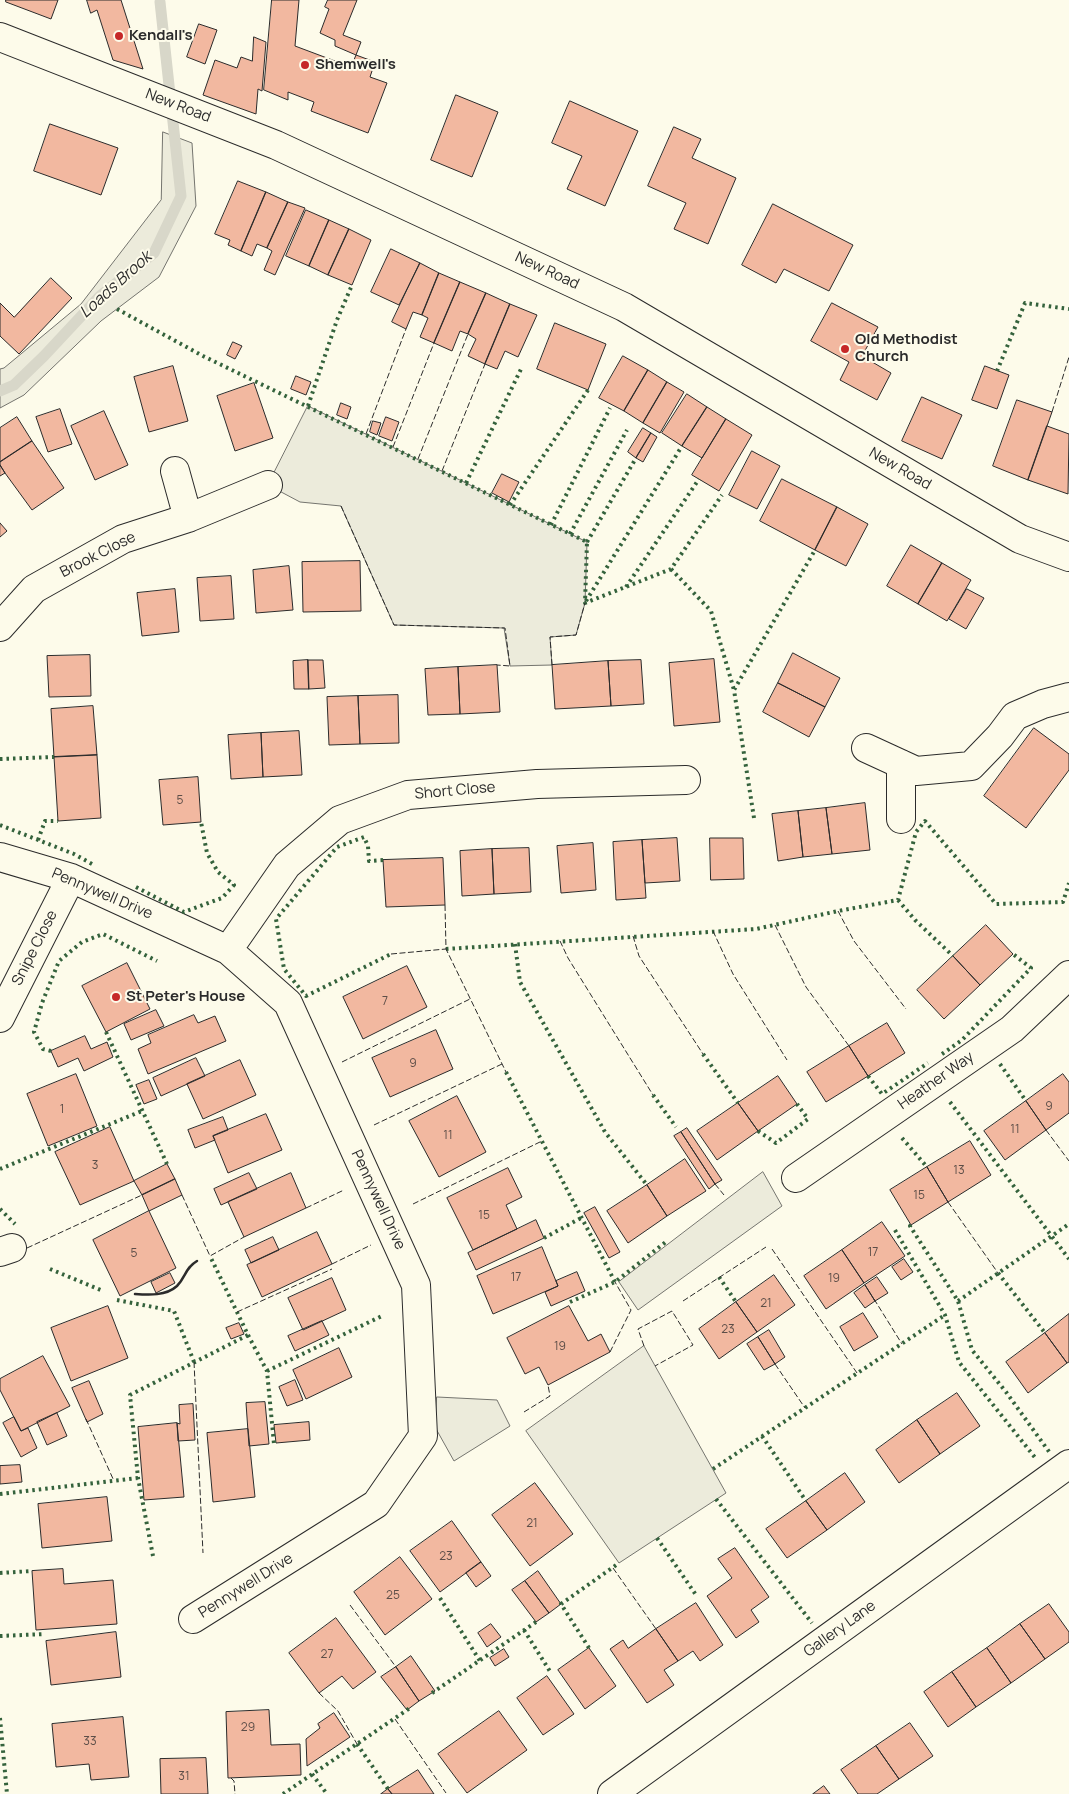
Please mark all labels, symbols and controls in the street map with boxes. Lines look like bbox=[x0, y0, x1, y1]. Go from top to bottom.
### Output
place label: Kendall's bbox=[129, 27, 193, 45]
marker: Kendall's bbox=[113, 30, 125, 42]
place label: Shemwell's bbox=[315, 56, 396, 74]
marker: Shemwell's bbox=[299, 59, 311, 71]
street label: New Road bbox=[143, 85, 213, 127]
water label: Loads Brook bbox=[76, 248, 156, 322]
street label: New Road bbox=[512, 248, 582, 294]
place label: Old Methodist Church bbox=[855, 331, 958, 366]
marker: Old Methodist Church bbox=[839, 343, 851, 355]
street label: New Road bbox=[866, 444, 934, 494]
street label: Brook Close bbox=[57, 528, 139, 582]
street label: Short Close bbox=[414, 778, 496, 804]
house number: 5 bbox=[177, 794, 183, 808]
street label: Pennywell Drive bbox=[49, 865, 155, 923]
street label: Snipe Close bbox=[8, 907, 62, 989]
place label: St Peter's House bbox=[126, 988, 245, 1006]
marker: St Peter's House bbox=[110, 991, 122, 1003]
house number: 7 bbox=[382, 995, 388, 1009]
street label: Heather Way bbox=[895, 1048, 977, 1114]
house number: 9 bbox=[409, 1057, 417, 1071]
house number: 9 bbox=[1045, 1100, 1053, 1114]
house number: 1 bbox=[60, 1103, 64, 1117]
house number: 11 bbox=[1010, 1123, 1020, 1137]
house number: 11 bbox=[443, 1129, 453, 1143]
street label: Pennywell Drive bbox=[347, 1147, 409, 1253]
house number: 3 bbox=[92, 1159, 98, 1173]
house number: 13 bbox=[953, 1164, 965, 1178]
house number: 15 bbox=[913, 1189, 925, 1203]
house number: 15 bbox=[478, 1209, 490, 1223]
house number: 17 bbox=[868, 1246, 878, 1260]
house number: 5 bbox=[131, 1247, 137, 1261]
house number: 17 bbox=[511, 1271, 521, 1285]
house number: 19 bbox=[828, 1272, 840, 1286]
house number: 21 bbox=[760, 1297, 772, 1311]
house number: 23 bbox=[721, 1323, 735, 1337]
house number: 19 bbox=[554, 1340, 566, 1354]
house number: 21 bbox=[526, 1517, 538, 1531]
street label: Pennywell Drive bbox=[195, 1550, 297, 1622]
house number: 23 bbox=[439, 1550, 453, 1564]
house number: 25 bbox=[386, 1589, 400, 1603]
street label: Gallery Lane bbox=[801, 1597, 879, 1661]
house number: 27 bbox=[321, 1648, 333, 1662]
house number: 29 bbox=[241, 1721, 255, 1735]
house number: 33 bbox=[83, 1735, 97, 1749]
house number: 31 bbox=[178, 1770, 190, 1784]

